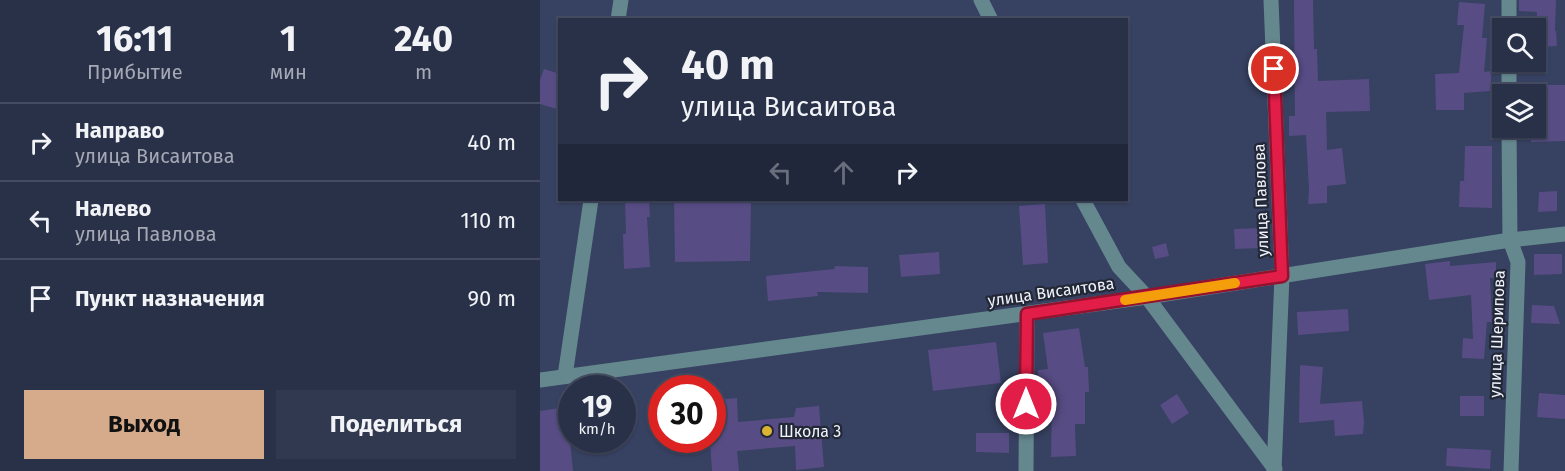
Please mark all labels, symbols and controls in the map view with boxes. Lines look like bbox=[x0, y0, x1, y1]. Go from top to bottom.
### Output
text: 16:11 bbox=[96, 17, 173, 61]
text: 1 bbox=[280, 17, 297, 61]
text: 240 bbox=[394, 17, 453, 61]
map controls bbox=[1492, 18, 1546, 138]
button: search bbox=[1492, 18, 1546, 72]
text: 40 m bbox=[681, 40, 775, 90]
icon: right bbox=[582, 42, 660, 120]
pin bbox=[1248, 43, 1299, 94]
icon: arrive bbox=[1257, 52, 1290, 85]
text: Прибытие bbox=[87, 60, 183, 84]
text: мин bbox=[270, 60, 307, 84]
text: m bbox=[415, 60, 432, 84]
button: layers bbox=[1492, 84, 1546, 138]
text: улица Висаитова bbox=[681, 91, 896, 123]
text: Направо bbox=[75, 117, 164, 144]
icon: right bbox=[24, 126, 57, 159]
text: 40 m bbox=[467, 129, 516, 156]
street label: улица Павлова bbox=[1250, 143, 1272, 257]
text: улица Висаитова bbox=[75, 144, 235, 168]
icon: left bbox=[764, 156, 797, 189]
icon: ahead bbox=[827, 156, 860, 189]
icon: right bbox=[890, 156, 923, 189]
text: Налево bbox=[75, 195, 151, 222]
icon: left bbox=[24, 204, 57, 237]
text: 110 m bbox=[460, 207, 516, 234]
text: улица Павлова bbox=[75, 222, 217, 246]
street label: улица Шерипова bbox=[1485, 270, 1509, 398]
street label: улица Висаитова bbox=[986, 274, 1116, 310]
icon: arrive bbox=[24, 282, 57, 315]
text: Пункт назначения bbox=[75, 285, 265, 312]
text: 90 m bbox=[467, 285, 516, 312]
position arrow bbox=[994, 372, 1058, 436]
speed limit sign: 30 bbox=[648, 375, 726, 453]
text: 19 bbox=[582, 389, 612, 425]
button: Выход bbox=[24, 390, 264, 459]
button: Поделиться bbox=[276, 390, 516, 459]
text: km/h bbox=[578, 420, 616, 438]
place label: Школа 3 bbox=[779, 422, 841, 441]
marker: Школа 3 bbox=[760, 424, 774, 438]

